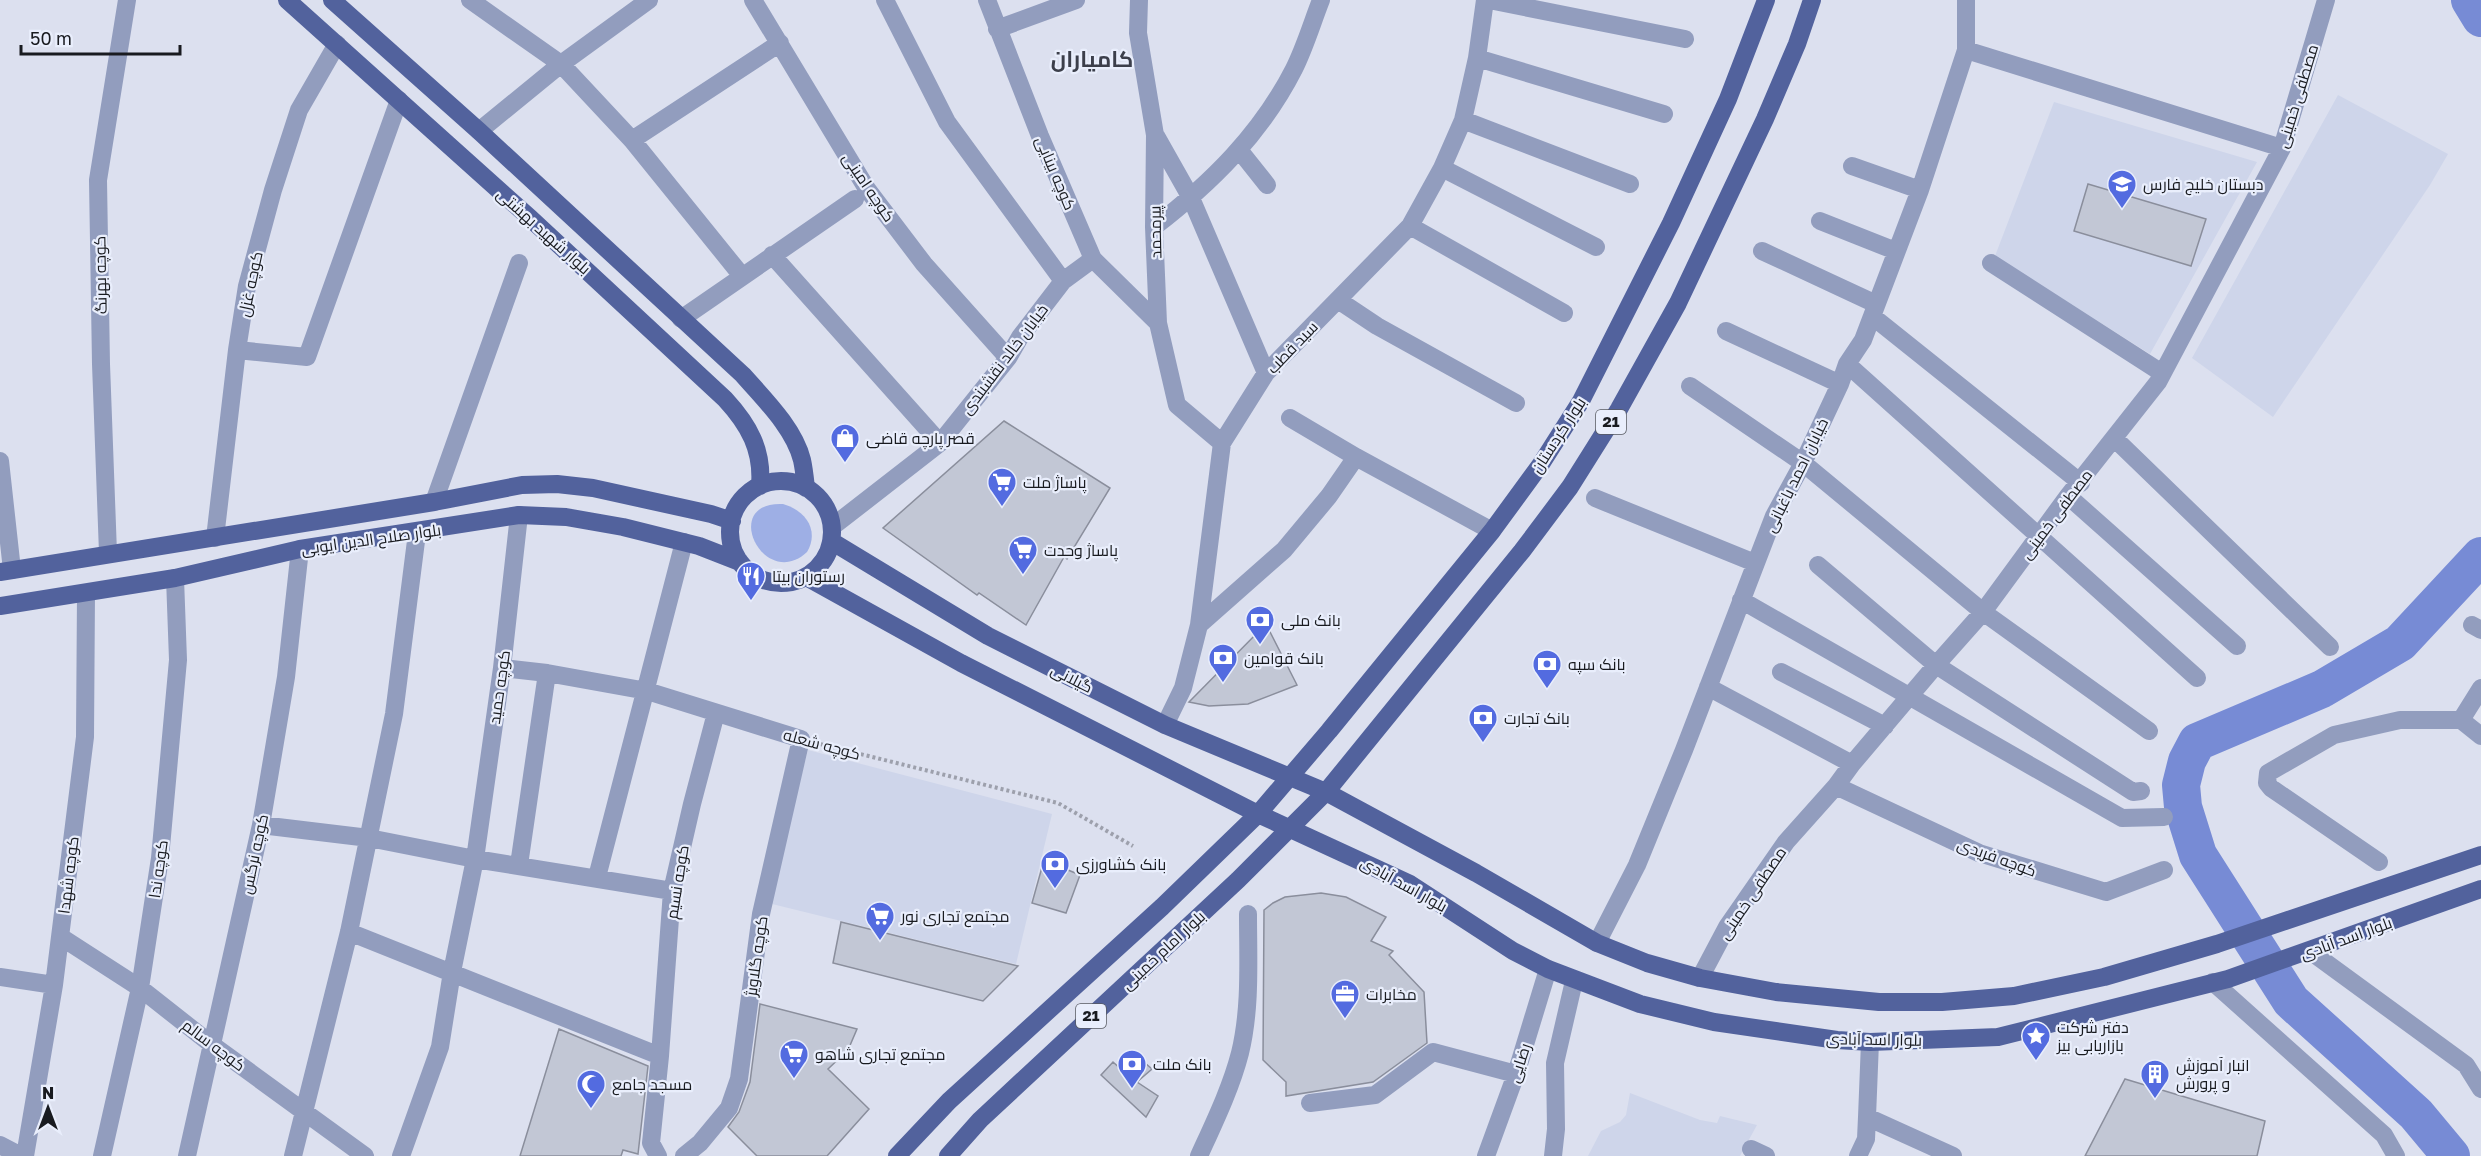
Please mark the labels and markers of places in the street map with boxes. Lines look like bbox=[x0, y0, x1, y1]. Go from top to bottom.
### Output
school or university icon: دبستان خلیج فارس bbox=[2106, 168, 2138, 210]
place label: دبستان خلیج فارس bbox=[2143, 174, 2263, 196]
shop icon: قصر پارچه قاضی bbox=[829, 422, 861, 464]
place label: قصر پارچه قاضی bbox=[866, 428, 975, 450]
supermarket icon: پاساژ ملت bbox=[986, 466, 1018, 508]
place label: پاساژ ملت bbox=[1023, 472, 1087, 494]
supermarket icon: پاساژ وحدت bbox=[1007, 534, 1039, 576]
place label: پاساژ وحدت bbox=[1044, 540, 1119, 562]
restaurant icon: رستوران بیتا bbox=[735, 560, 767, 602]
place label: رستوران بیتا bbox=[772, 566, 845, 587]
bank icon: بانک ملی bbox=[1244, 604, 1276, 646]
place label: بانک ملی bbox=[1281, 610, 1341, 631]
bank icon: بانک قوامین bbox=[1207, 642, 1239, 684]
place label: بانک قوامین bbox=[1244, 648, 1324, 669]
bank icon: بانک سپه bbox=[1531, 648, 1563, 690]
place label: بانک سپه bbox=[1568, 654, 1626, 675]
bank icon: بانک تجارت bbox=[1467, 702, 1499, 744]
place label: بانک تجارت bbox=[1504, 708, 1570, 728]
bank icon: بانک کشاورزی bbox=[1039, 848, 1071, 890]
place label: بانک کشاورزی bbox=[1076, 854, 1166, 875]
supermarket icon: مجتمع تجاری نور bbox=[864, 900, 896, 942]
place label: مجتمع تجاری نور bbox=[900, 906, 1009, 928]
office icon: مخابرات bbox=[1329, 978, 1361, 1020]
place label: مخابرات bbox=[1366, 984, 1417, 1004]
place label: دفتر شرکت بازاریابی بیز bbox=[2056, 1017, 2129, 1056]
place icon: دفتر شرکت بازاریابی بیز bbox=[2020, 1020, 2052, 1062]
supermarket icon: مجتمع تجاری شاهو bbox=[778, 1038, 810, 1080]
place label: مجتمع تجاری شاهو bbox=[815, 1044, 946, 1066]
bank icon: بانک ملت bbox=[1116, 1048, 1148, 1090]
place label: بانک ملت bbox=[1153, 1054, 1212, 1074]
place label: انبار آموزش و پرورش bbox=[2176, 1055, 2250, 1095]
building icon: انبار آموزش و پرورش bbox=[2139, 1058, 2171, 1100]
mosque icon: مسجد جامع bbox=[575, 1068, 607, 1110]
place label: مسجد جامع bbox=[612, 1074, 692, 1096]

